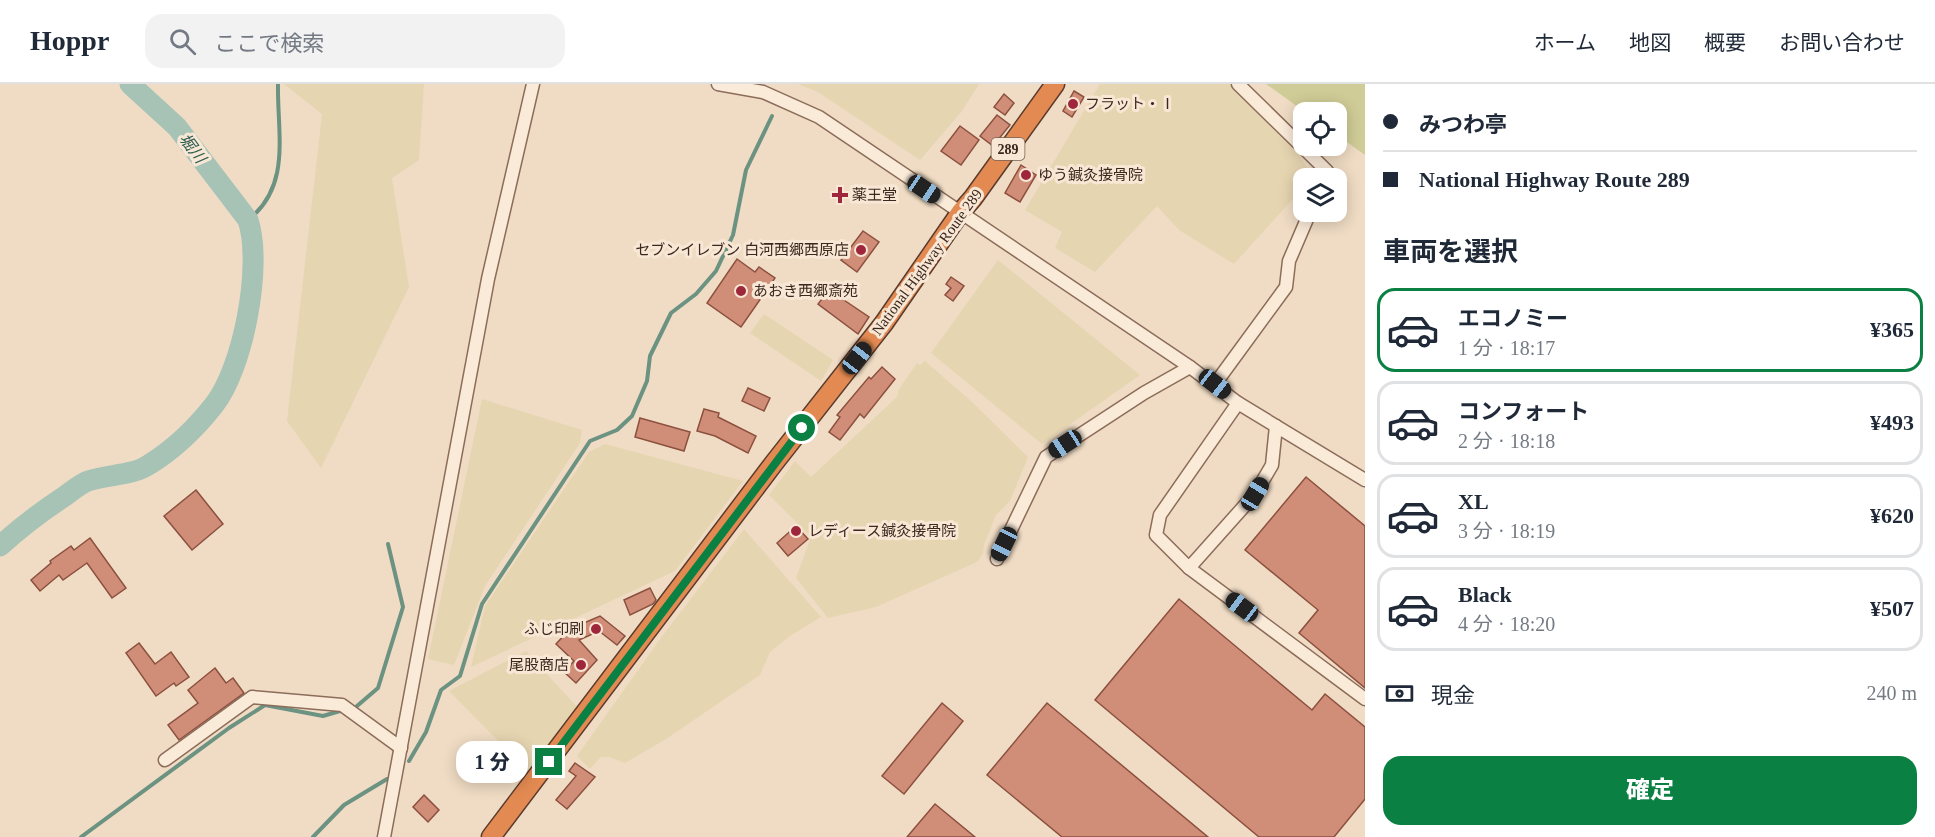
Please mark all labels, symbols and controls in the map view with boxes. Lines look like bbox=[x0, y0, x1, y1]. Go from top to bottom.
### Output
search box bbox=[145, 14, 565, 68]
text: Hoppr bbox=[30, 25, 109, 56]
icon: search bbox=[166, 25, 199, 58]
text: ここで検索 bbox=[214, 31, 324, 56]
text: ホーム bbox=[1534, 31, 1596, 55]
text: 地図 bbox=[1629, 31, 1671, 55]
text: 概要 bbox=[1704, 31, 1746, 55]
text: お問い合わせ bbox=[1779, 31, 1905, 55]
place label: フラット・Ⅰ bbox=[1085, 96, 1175, 112]
marker: フラット・Ⅰ bbox=[1066, 97, 1080, 111]
map controls bbox=[1293, 102, 1347, 222]
button: locate bbox=[1293, 102, 1347, 156]
text: みつわ亭 bbox=[1419, 112, 1507, 137]
water label: 堀川 bbox=[176, 130, 210, 168]
road number: 289 bbox=[992, 138, 1024, 160]
place label: ゆう鍼灸接骨院 bbox=[1038, 167, 1143, 183]
text: National Highway Route 289 bbox=[1419, 167, 1690, 192]
marker: ゆう鍼灸接骨院 bbox=[1019, 168, 1033, 182]
button: layers bbox=[1293, 168, 1347, 222]
car bbox=[904, 171, 944, 207]
street label: National Highway Route 289 bbox=[869, 186, 985, 338]
place label: 薬王堂 bbox=[852, 187, 897, 203]
marker: 薬王堂 bbox=[833, 188, 847, 202]
text: 車両を選択 bbox=[1383, 237, 1518, 267]
place label: セブンイレブン 白河西郷西原店 bbox=[635, 242, 849, 258]
marker: セブンイレブン 白河西郷西原店 bbox=[854, 243, 868, 257]
place label: あおき西郷斎苑 bbox=[753, 283, 858, 299]
marker: あおき西郷斎苑 bbox=[734, 284, 748, 298]
icon: car bbox=[1386, 303, 1440, 357]
text: エコノミー bbox=[1458, 306, 1568, 331]
text: ¥365 bbox=[1870, 317, 1914, 342]
text: 1 分 · 18:17 bbox=[1458, 337, 1555, 359]
car bbox=[839, 338, 875, 378]
car bbox=[1195, 366, 1235, 402]
icon: car bbox=[1386, 396, 1440, 450]
text: コンフォート bbox=[1458, 399, 1589, 424]
text: ¥493 bbox=[1870, 410, 1914, 435]
route start bbox=[788, 414, 815, 441]
car bbox=[1045, 427, 1085, 461]
text: 2 分 · 18:18 bbox=[1458, 430, 1555, 452]
car bbox=[1238, 474, 1272, 514]
icon: car bbox=[1386, 489, 1440, 543]
text: XL bbox=[1458, 489, 1489, 514]
text: ¥620 bbox=[1870, 503, 1914, 528]
text: 3 分 · 18:19 bbox=[1458, 520, 1555, 542]
place label: レディース鍼灸接骨院 bbox=[808, 523, 956, 539]
marker: レディース鍼灸接骨院 bbox=[789, 524, 803, 538]
car bbox=[988, 524, 1020, 564]
icon: car bbox=[1386, 582, 1440, 636]
text: Black bbox=[1458, 582, 1512, 607]
car bbox=[1222, 589, 1262, 625]
text: ¥507 bbox=[1870, 596, 1914, 621]
text: 4 分 · 18:20 bbox=[1458, 613, 1555, 635]
place label: ふじ印刷 bbox=[524, 621, 584, 637]
marker: ふじ印刷 bbox=[589, 622, 603, 636]
place label: 尾股商店 bbox=[509, 657, 569, 673]
marker: 尾股商店 bbox=[574, 658, 588, 672]
icon: cash bbox=[1383, 677, 1416, 710]
text: 240 m bbox=[1866, 682, 1917, 704]
text: 現金 bbox=[1431, 683, 1475, 708]
callout: 1 分 bbox=[456, 741, 528, 783]
route end bbox=[535, 748, 562, 775]
text: 1 分 bbox=[475, 751, 510, 773]
button: 確定 bbox=[1383, 756, 1917, 825]

